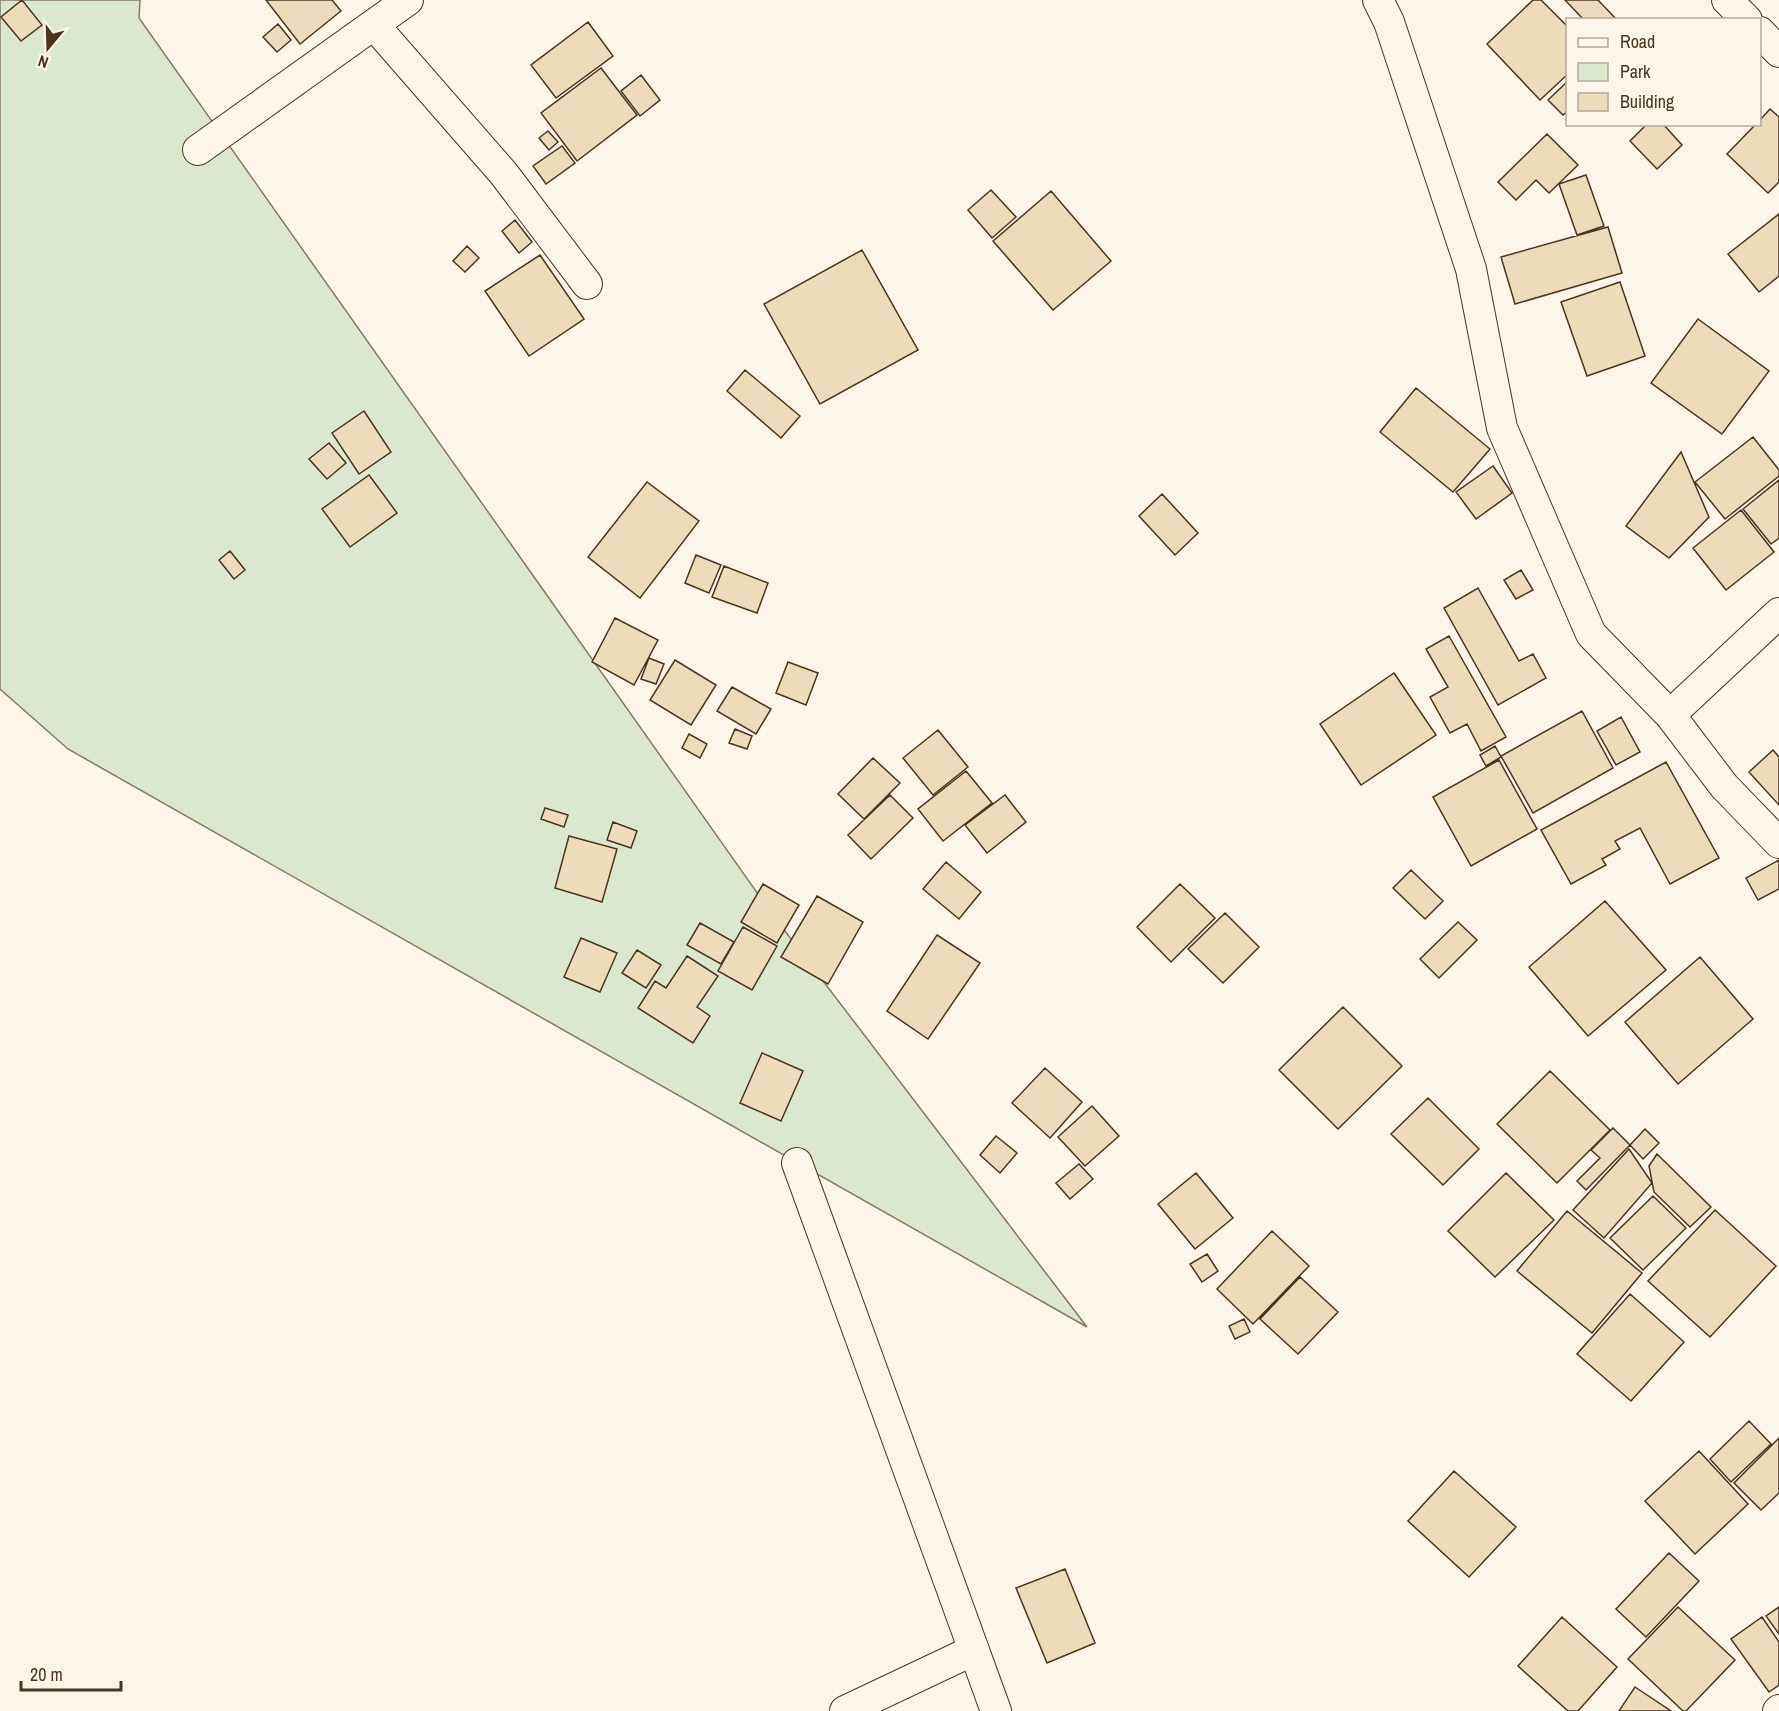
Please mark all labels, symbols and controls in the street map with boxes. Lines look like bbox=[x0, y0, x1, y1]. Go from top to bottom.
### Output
north arrow bbox=[18, 18, 78, 78]
legend bbox=[1566, 18, 1761, 126]
text: Road bbox=[1620, 29, 1655, 54]
text: N bbox=[35, 50, 51, 74]
text: Park bbox=[1620, 59, 1651, 84]
text: Building bbox=[1620, 89, 1675, 114]
scale bar bbox=[21, 1654, 122, 1692]
text: 20 m bbox=[30, 1662, 63, 1687]

